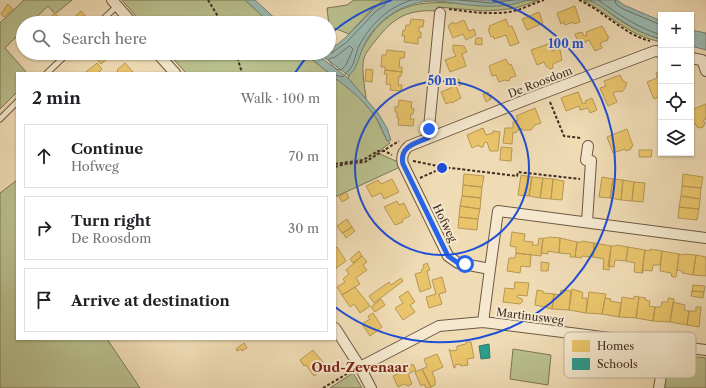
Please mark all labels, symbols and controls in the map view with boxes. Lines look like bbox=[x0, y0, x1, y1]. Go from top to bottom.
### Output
map controls bbox=[658, 12, 694, 156]
button: + bbox=[658, 12, 694, 48]
search box bbox=[16, 16, 336, 60]
icon: search bbox=[30, 27, 52, 49]
text: Search here bbox=[62, 29, 147, 48]
text: 100 m bbox=[548, 36, 584, 51]
button: − bbox=[658, 48, 694, 84]
street label: De Roosdom bbox=[506, 63, 575, 101]
text: 50 m bbox=[427, 73, 457, 88]
button: locate bbox=[658, 84, 694, 120]
text: 2 min bbox=[32, 88, 81, 108]
text: Walk · 100 m bbox=[241, 90, 320, 106]
route end bbox=[420, 120, 438, 138]
button: layers bbox=[658, 120, 694, 156]
text: Continue bbox=[71, 139, 143, 158]
icon: ahead bbox=[33, 145, 55, 167]
text: 70 m bbox=[289, 148, 319, 164]
text: Hofweg bbox=[71, 158, 119, 174]
centre of rings bbox=[435, 161, 449, 175]
street label: Hofweg bbox=[430, 202, 460, 244]
text: Turn right bbox=[71, 211, 151, 230]
icon: right bbox=[33, 217, 55, 239]
text: 30 m bbox=[288, 220, 319, 236]
text: De Roosdom bbox=[71, 230, 151, 246]
route start bbox=[456, 255, 474, 273]
icon: arrive bbox=[33, 289, 55, 311]
text: Arrive at destination bbox=[71, 291, 230, 310]
street label: Martinusweg bbox=[495, 305, 565, 327]
legend bbox=[564, 332, 696, 378]
text: Homes bbox=[597, 339, 634, 353]
text: Schools bbox=[597, 357, 638, 371]
district label: Oud-Zevenaar bbox=[312, 359, 409, 375]

